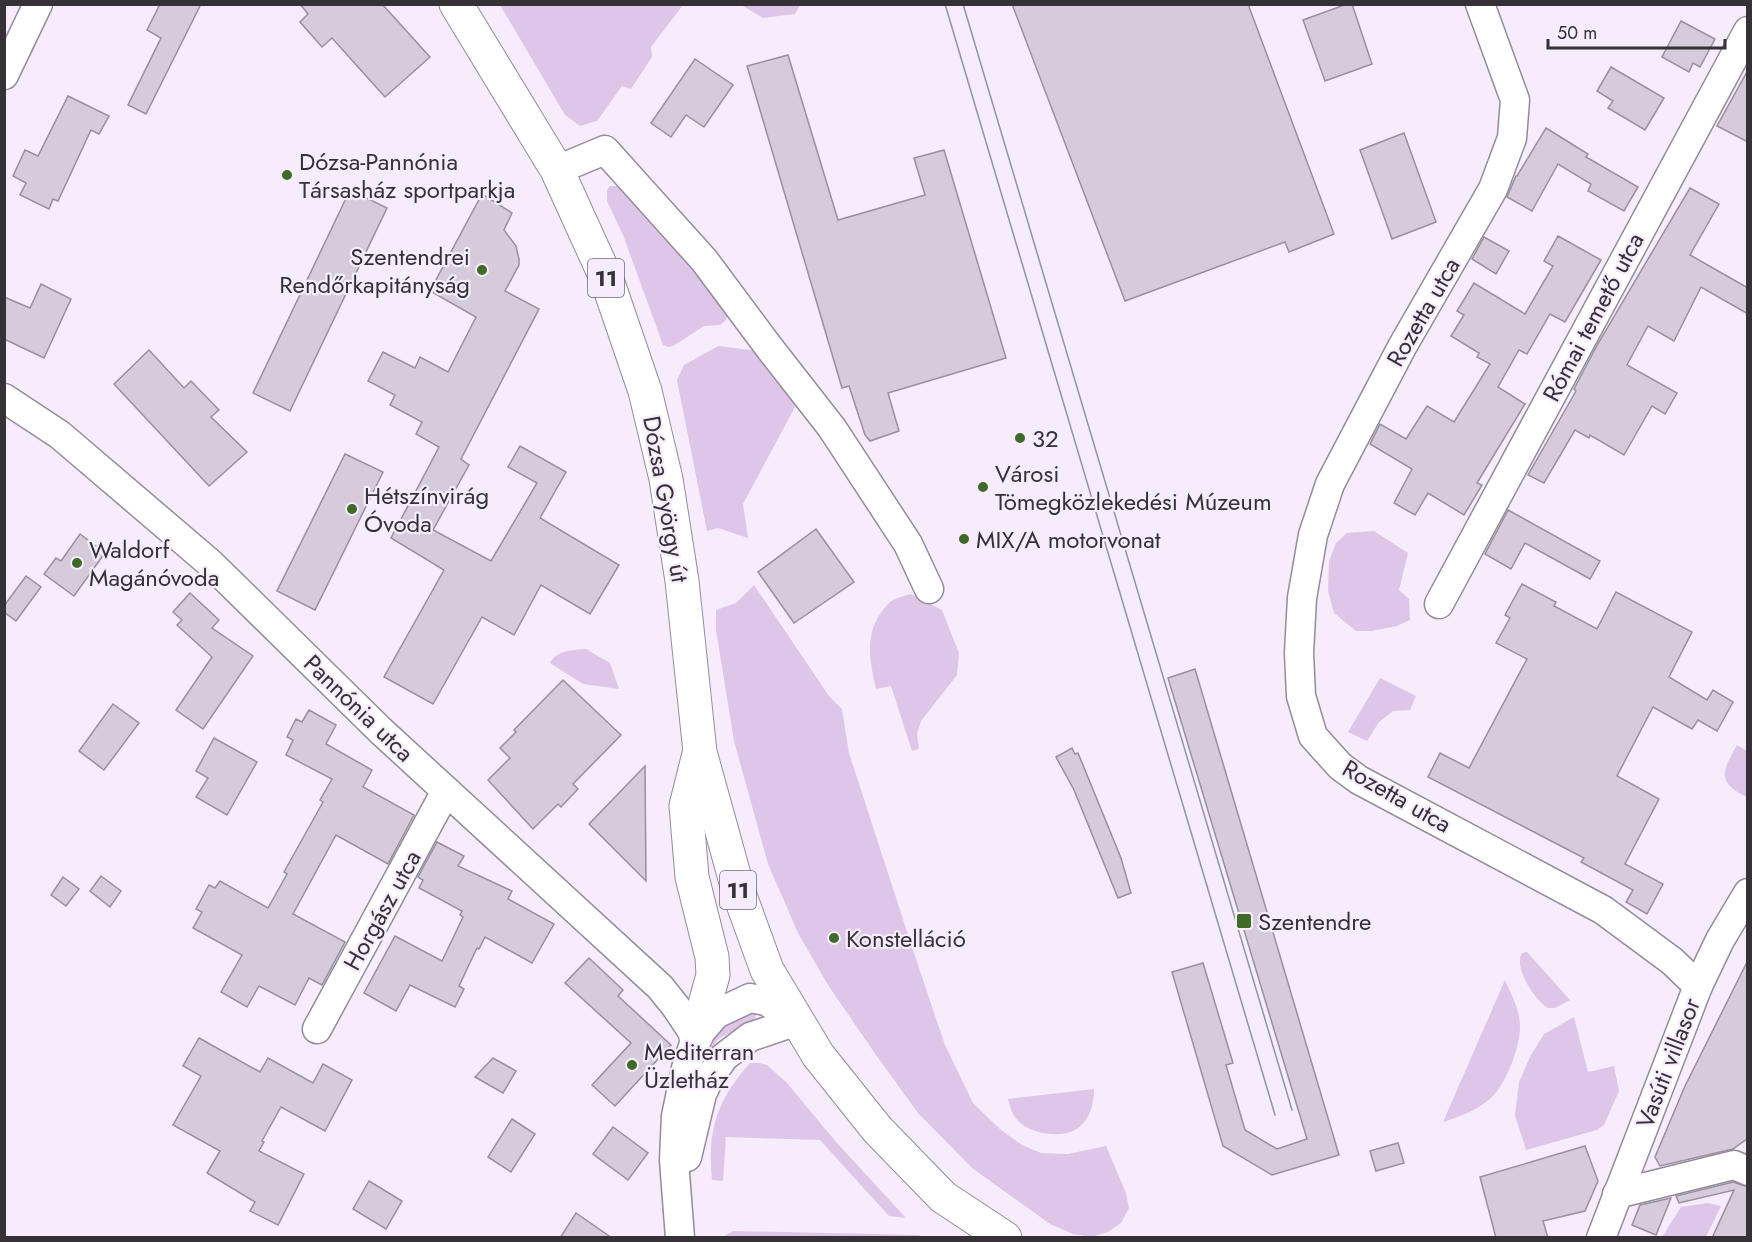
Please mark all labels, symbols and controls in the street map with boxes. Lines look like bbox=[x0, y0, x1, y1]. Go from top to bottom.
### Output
scale bar bbox=[1548, 12, 1725, 50]
text: 50 m bbox=[1557, 20, 1597, 46]
place label: Dózsa-Pannónia Társasház sportparkja bbox=[299, 144, 515, 207]
marker: Dózsa-Pannónia Társasház sportparkja bbox=[280, 168, 294, 182]
street label: Római temető utca bbox=[1534, 226, 1652, 408]
place label: Szentendrei Rendőrkapitányság bbox=[279, 239, 470, 302]
street label: Rozetta utca bbox=[1378, 251, 1468, 373]
road number: 11 bbox=[588, 259, 624, 297]
marker: Szentendrei Rendőrkapitányság bbox=[475, 263, 489, 277]
street label: Dózsa György út bbox=[634, 413, 698, 585]
place label: 32 bbox=[1032, 421, 1059, 456]
marker: 32 bbox=[1013, 431, 1027, 445]
place label: Városi Tömegközlekedési Múzeum bbox=[995, 456, 1272, 519]
place label: Hétszínvirág Óvoda bbox=[364, 478, 489, 541]
marker: Városi Tömegközlekedési Múzeum bbox=[976, 480, 990, 494]
marker: Hétszínvirág Óvoda bbox=[345, 502, 359, 516]
place label: MIX/A motorvonat bbox=[976, 522, 1161, 557]
place label: Waldorf Magánóvoda bbox=[89, 532, 219, 595]
marker: MIX/A motorvonat bbox=[957, 532, 971, 546]
marker: Waldorf Magánóvoda bbox=[70, 556, 84, 570]
street label: Pannónia utca bbox=[296, 646, 422, 770]
street label: Rozetta utca bbox=[1336, 751, 1458, 841]
street label: Horgász utca bbox=[335, 843, 429, 977]
road number: 11 bbox=[720, 871, 756, 909]
place label: Szentendre bbox=[1258, 904, 1371, 939]
marker: Szentendre bbox=[1235, 912, 1253, 930]
place label: Konstelláció bbox=[846, 921, 966, 956]
marker: Konstelláció bbox=[827, 931, 841, 945]
street label: Vasúti villasor bbox=[1627, 992, 1709, 1133]
place label: Mediterran Üzletház bbox=[644, 1034, 754, 1097]
marker: Mediterran Üzletház bbox=[625, 1058, 639, 1072]

